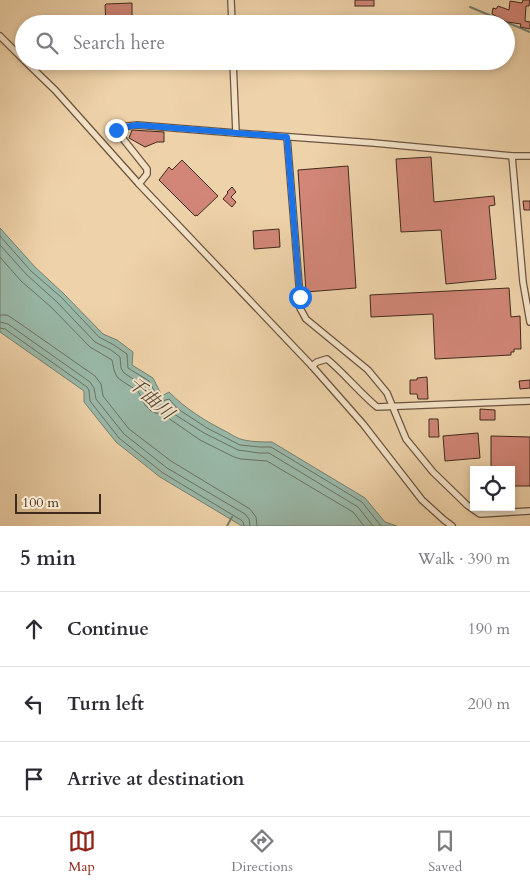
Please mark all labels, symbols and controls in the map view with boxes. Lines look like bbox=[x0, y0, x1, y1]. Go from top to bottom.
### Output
search box bbox=[15, 15, 515, 70]
icon: search bbox=[33, 29, 61, 57]
text: Search here bbox=[73, 30, 165, 56]
route end bbox=[105, 119, 128, 142]
route start bbox=[289, 286, 312, 309]
water label: 千曲川 bbox=[122, 371, 181, 427]
map controls bbox=[470, 466, 515, 511]
button: locate bbox=[470, 466, 515, 511]
scale bar bbox=[15, 491, 101, 514]
text: 100 m bbox=[22, 493, 59, 512]
text: 5 min bbox=[20, 544, 76, 573]
text: Walk · 390 m bbox=[418, 548, 510, 570]
icon: ahead bbox=[20, 615, 48, 643]
text: Continue bbox=[67, 616, 149, 642]
text: 190 m bbox=[468, 618, 510, 640]
icon: left bbox=[20, 690, 48, 718]
text: Turn left bbox=[67, 691, 144, 717]
text: 200 m bbox=[468, 693, 510, 715]
icon: arrive bbox=[20, 765, 48, 793]
text: Arrive at destination bbox=[67, 766, 244, 792]
tab: Map bbox=[68, 827, 96, 876]
tab: Directions bbox=[231, 827, 293, 876]
tab: Saved bbox=[428, 827, 462, 876]

